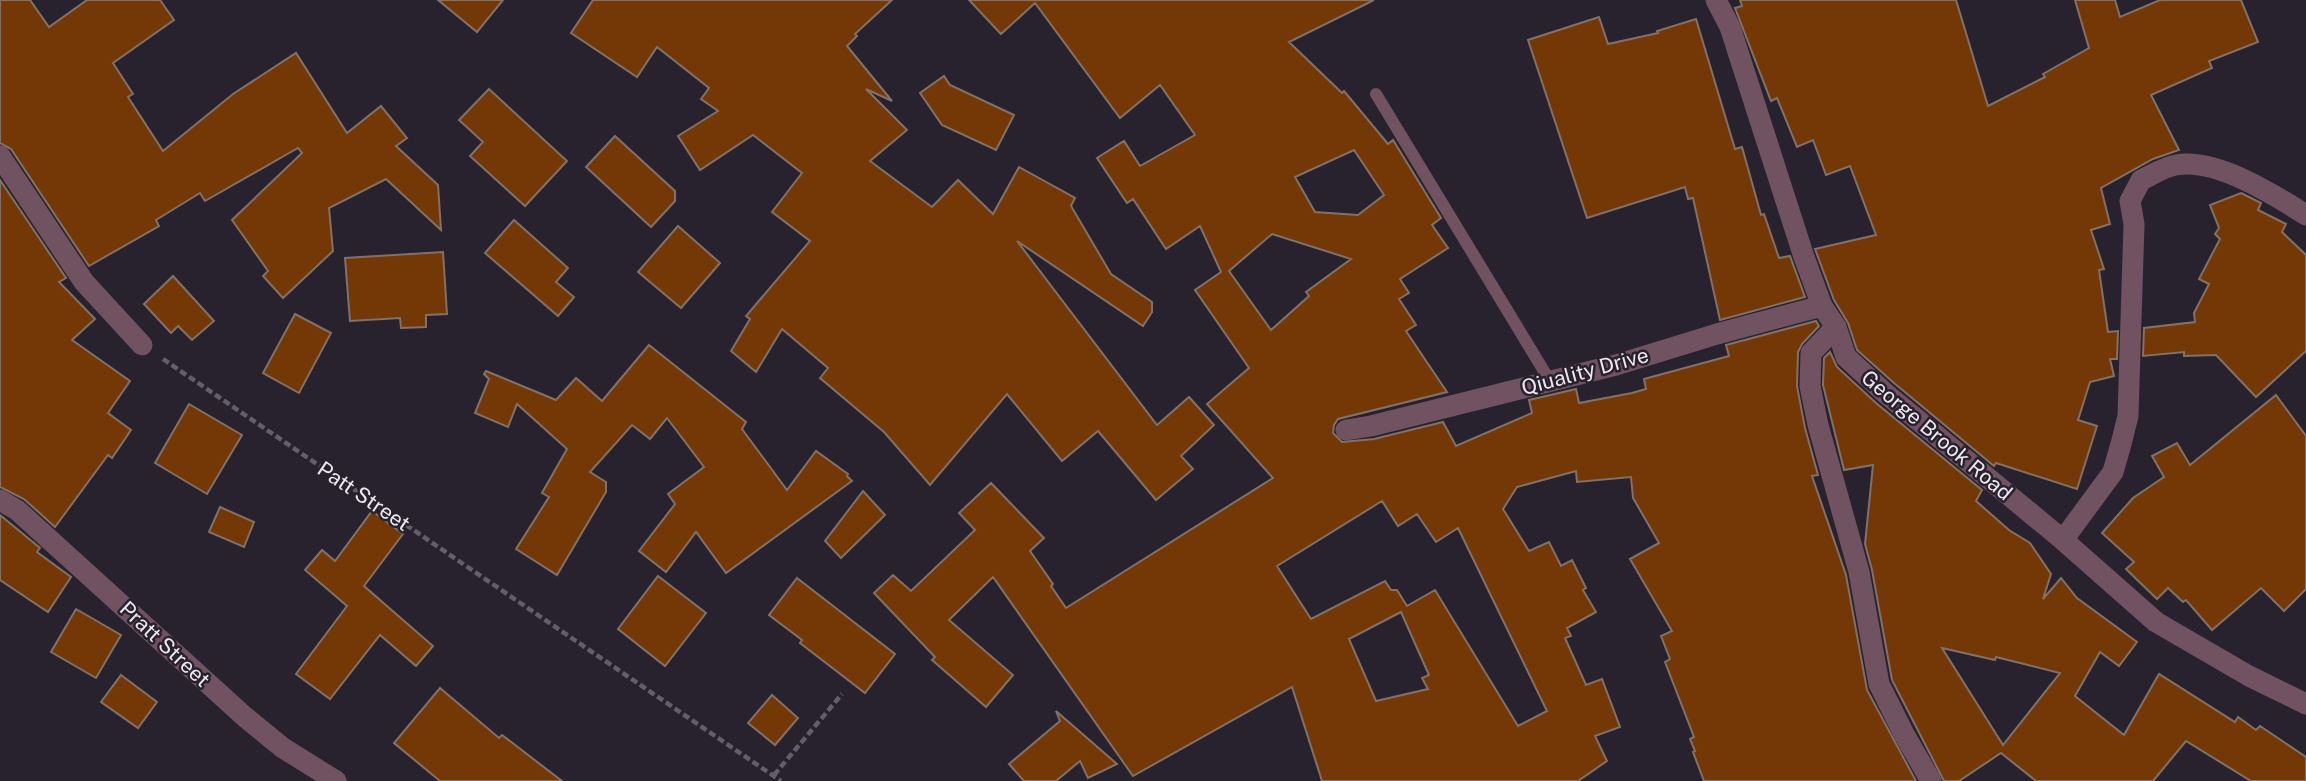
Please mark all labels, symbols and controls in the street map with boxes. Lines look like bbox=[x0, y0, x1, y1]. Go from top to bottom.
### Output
street label: Qiuality Drive bbox=[1519, 342, 1651, 400]
street label: George Brook Road bbox=[1857, 365, 2017, 505]
street label: Patt Street bbox=[313, 456, 415, 536]
street label: Pratt Street bbox=[115, 596, 215, 692]

